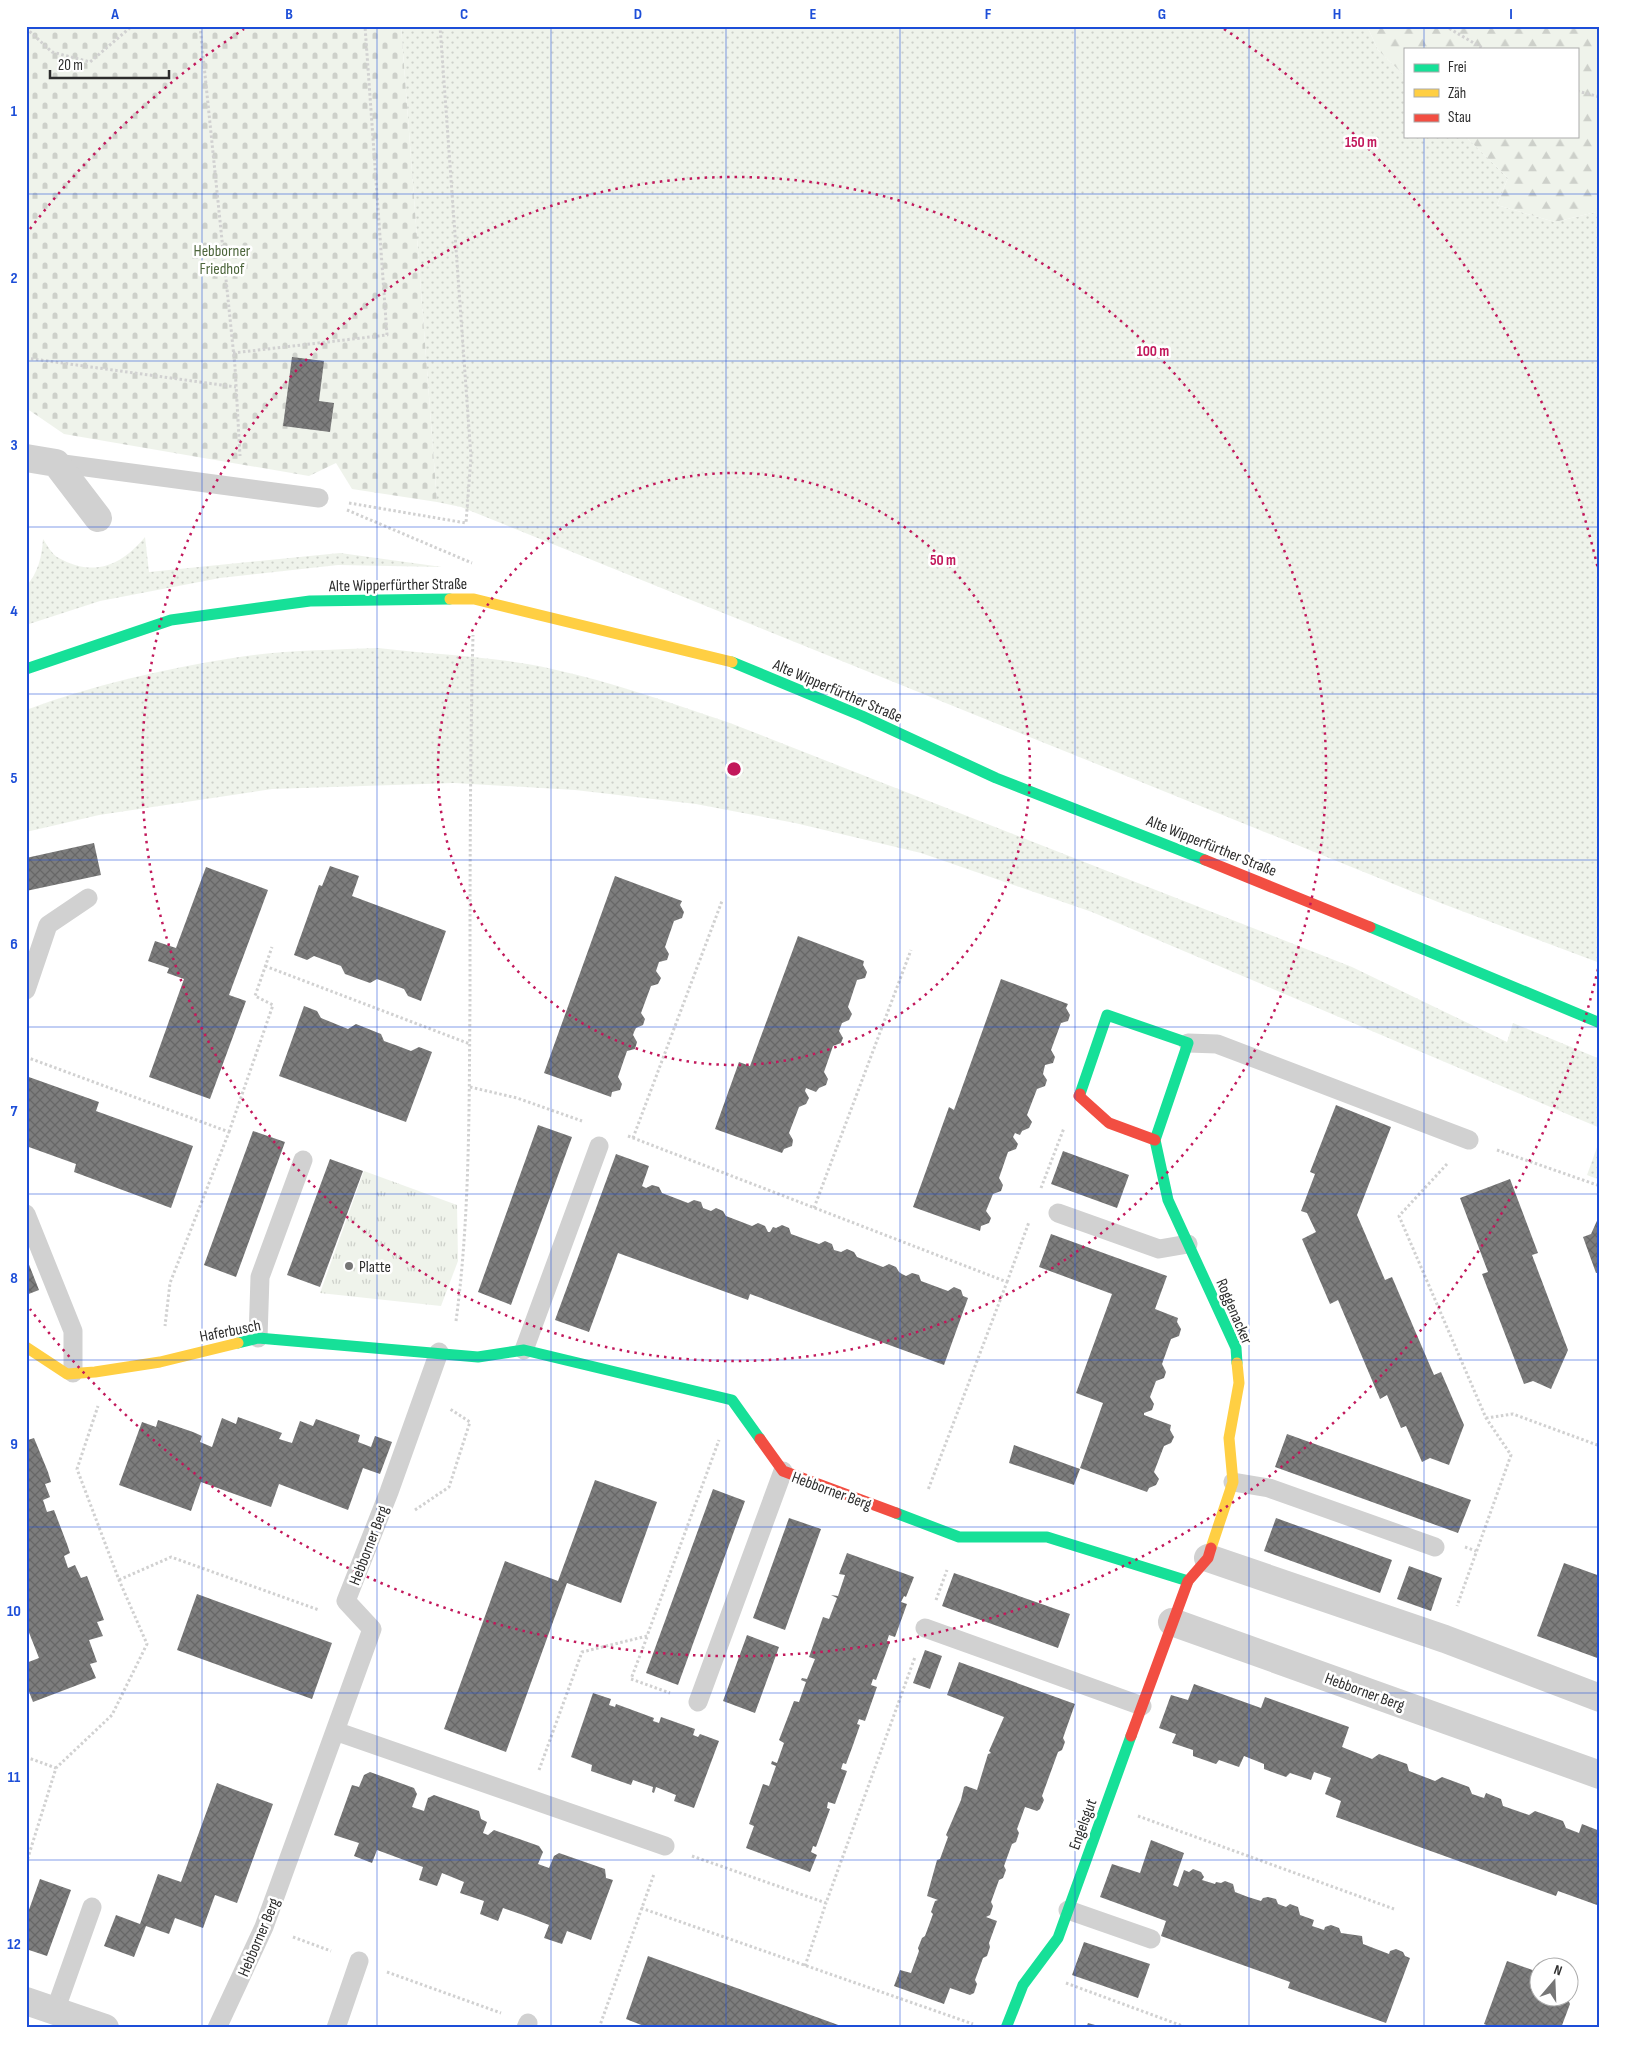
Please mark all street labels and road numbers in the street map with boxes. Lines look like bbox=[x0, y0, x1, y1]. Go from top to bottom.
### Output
street label: Alte Wipperfürther Straße bbox=[328, 575, 467, 596]
street label: Alte Wipperfürther Straße bbox=[769, 655, 905, 727]
street label: Alte Wipperfürther Straße bbox=[1143, 811, 1279, 881]
street label: Roggenacker bbox=[1211, 1276, 1256, 1348]
street label: Haferbusch bbox=[198, 1316, 262, 1347]
street label: Hebborner Berg bbox=[789, 1468, 874, 1515]
street label: Hebborner Berg bbox=[346, 1503, 393, 1588]
street label: Hebborner Berg bbox=[1322, 1669, 1407, 1716]
street label: Engelsgut bbox=[1065, 1796, 1101, 1853]
street label: Hebborner Berg bbox=[234, 1895, 284, 1980]

